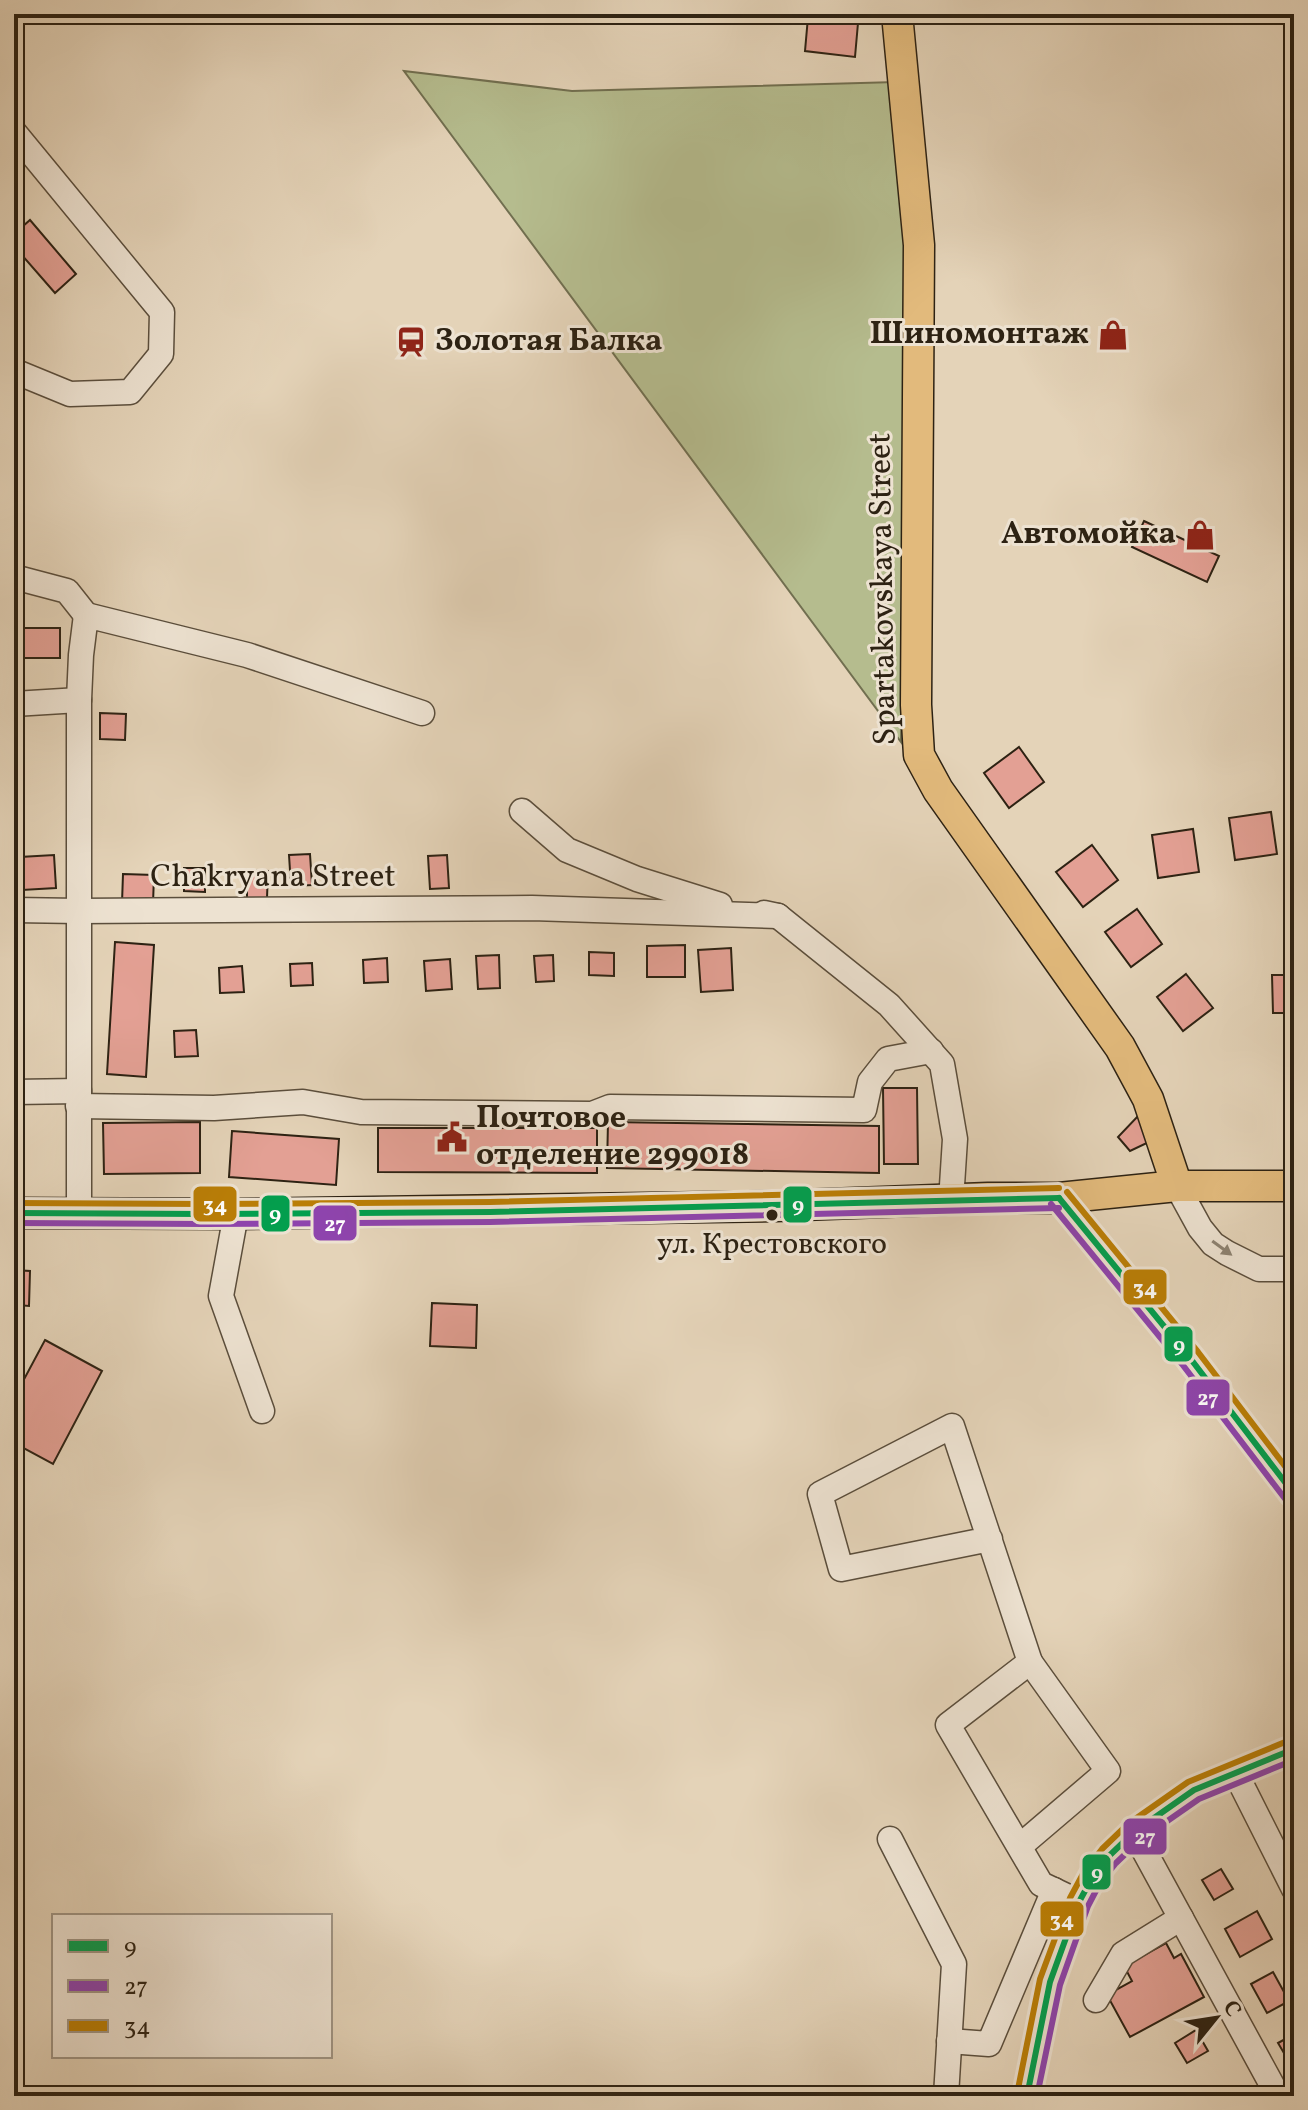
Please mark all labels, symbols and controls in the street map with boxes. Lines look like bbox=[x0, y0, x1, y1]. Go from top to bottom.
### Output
place label: Шиномонтаж bbox=[870, 313, 1089, 357]
shop icon: Шиномонтаж bbox=[1096, 318, 1130, 352]
place label: Золотая Балка bbox=[435, 320, 663, 364]
station icon: Золотая Балка bbox=[394, 325, 428, 359]
street label: Spartakovskaya Street bbox=[859, 432, 909, 746]
place label: Автомойка bbox=[1001, 513, 1176, 557]
shop icon: Автомойка bbox=[1183, 518, 1217, 552]
street label: Chakryana Street bbox=[150, 856, 396, 900]
place label: Почтовое отделение 299018 bbox=[476, 1097, 749, 1178]
public building icon: Почтовое отделение 299018 bbox=[435, 1120, 469, 1154]
line badge: 34 bbox=[192, 1185, 238, 1223]
line badge: 9 bbox=[782, 1185, 813, 1224]
text: 34 bbox=[203, 1191, 227, 1222]
text: 9 bbox=[792, 1191, 804, 1222]
line badge: 9 bbox=[260, 1194, 291, 1233]
text: 9 bbox=[269, 1200, 281, 1231]
line badge: 27 bbox=[312, 1204, 358, 1242]
marker: ул. Крестовского bbox=[764, 1207, 780, 1223]
text: 27 bbox=[324, 1210, 346, 1241]
place label: ул. Крестовского bbox=[657, 1224, 887, 1266]
one-way arrow bbox=[1212, 1240, 1232, 1256]
line badge: 34 bbox=[1122, 1268, 1168, 1306]
text: 34 bbox=[1133, 1274, 1157, 1305]
line badge: 9 bbox=[1163, 1325, 1194, 1363]
text: 9 bbox=[1173, 1331, 1185, 1362]
line badge: 27 bbox=[1185, 1378, 1231, 1417]
text: 27 bbox=[1197, 1384, 1219, 1415]
line badge: 27 bbox=[1122, 1817, 1168, 1856]
text: 27 bbox=[1134, 1823, 1156, 1854]
line badge: 9 bbox=[1081, 1853, 1112, 1891]
text: 9 bbox=[1091, 1859, 1103, 1890]
line badge: 34 bbox=[1039, 1900, 1085, 1938]
text: 34 bbox=[1050, 1906, 1074, 1937]
legend bbox=[52, 1914, 332, 2058]
text: 9 bbox=[124, 1931, 136, 1965]
text: 27 bbox=[124, 1971, 148, 2005]
north arrow bbox=[1176, 1978, 1256, 2058]
text: С bbox=[1214, 1995, 1248, 2023]
text: 34 bbox=[124, 2011, 151, 2045]

